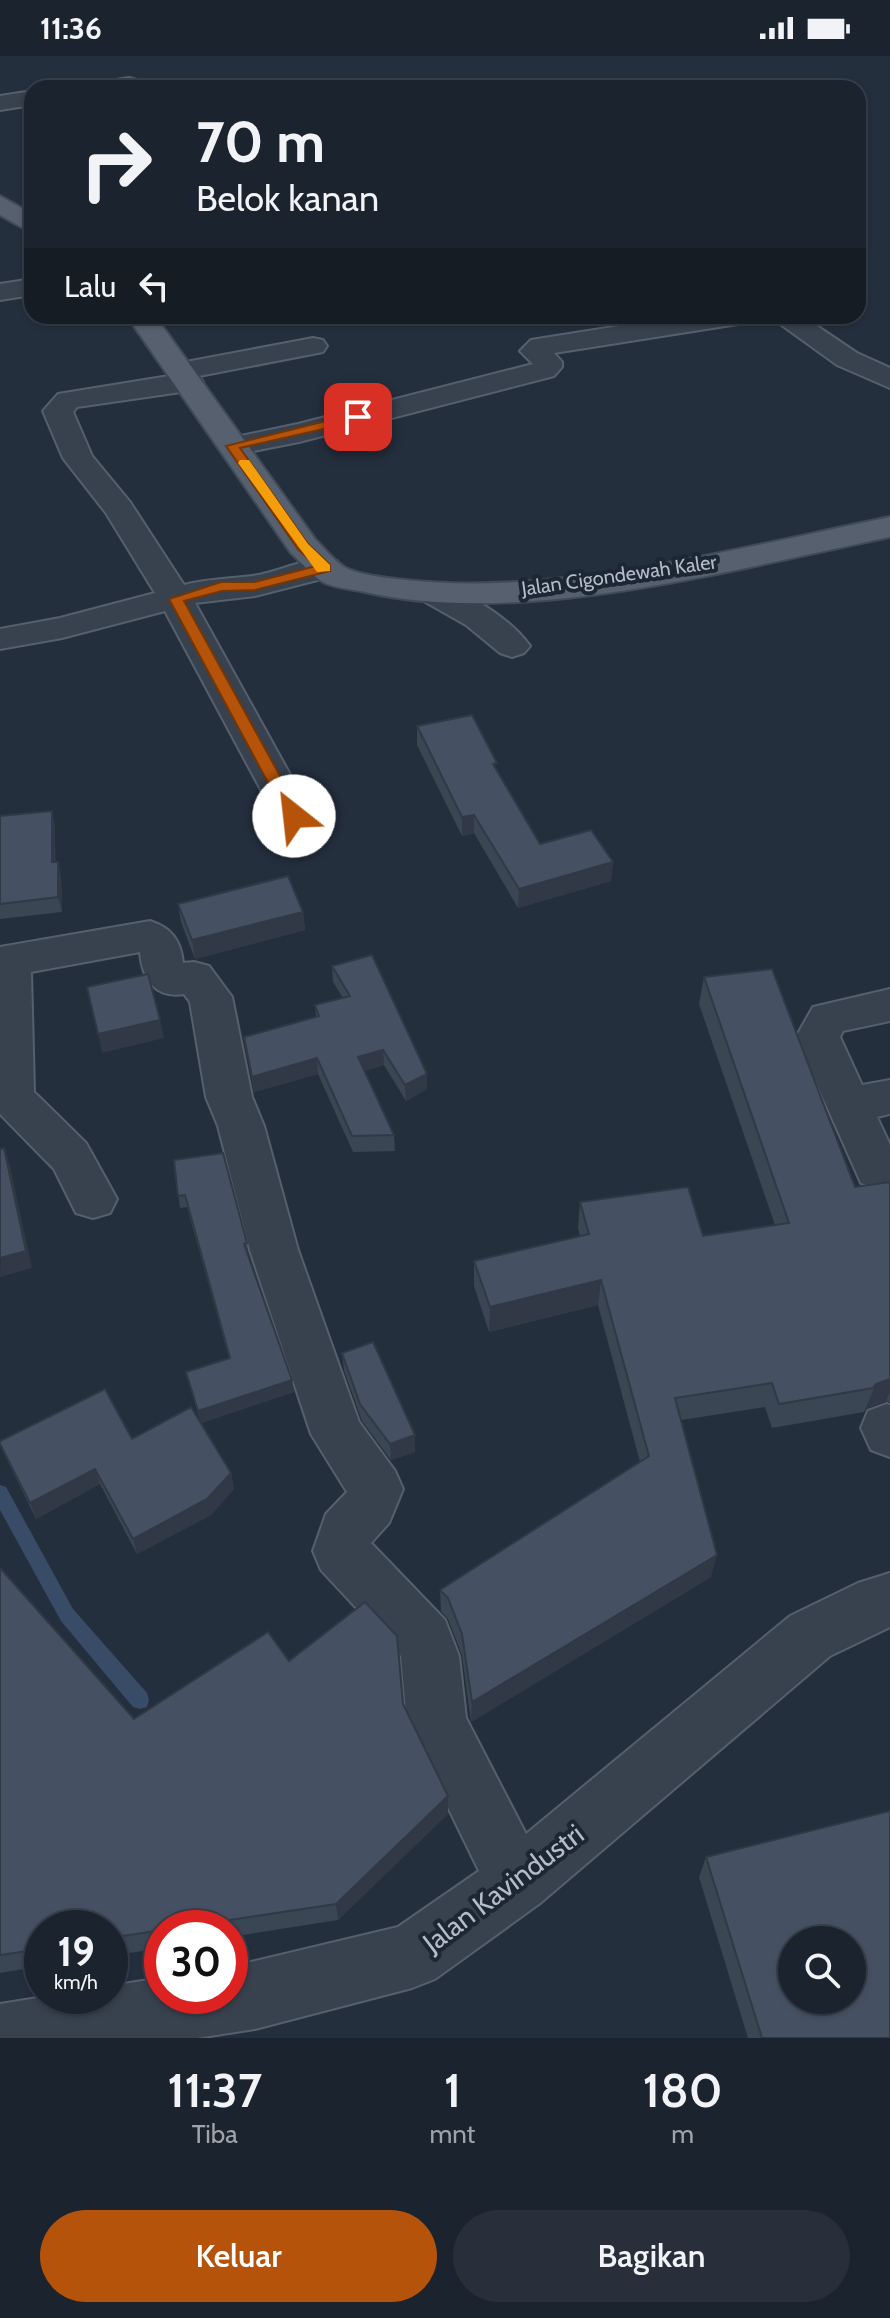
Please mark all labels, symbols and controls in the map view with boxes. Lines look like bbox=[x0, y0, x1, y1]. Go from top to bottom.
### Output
text: 11:36 bbox=[40, 10, 102, 47]
text: 70 m bbox=[196, 108, 325, 176]
icon: right bbox=[64, 112, 168, 216]
text: Belok kanan bbox=[196, 176, 379, 220]
icon: left bbox=[132, 264, 176, 308]
text: Lalu bbox=[64, 268, 116, 305]
pin bbox=[324, 383, 392, 451]
icon: arrive bbox=[336, 395, 380, 439]
street label: Jalan Cigondewah Kaler bbox=[519, 549, 719, 601]
position arrow bbox=[252, 774, 336, 858]
street label: Jalan Kavindustri bbox=[415, 1817, 590, 1960]
speed limit sign: 30 bbox=[144, 1910, 248, 2014]
map controls bbox=[778, 1926, 866, 2014]
button: search bbox=[778, 1926, 866, 2014]
text: 19 bbox=[57, 1927, 95, 1976]
text: km/h bbox=[54, 1970, 98, 1994]
text: 11:37 bbox=[167, 2061, 262, 2119]
text: 1 bbox=[444, 2061, 461, 2119]
text: 180 bbox=[643, 2061, 723, 2119]
text: Tiba bbox=[192, 2118, 238, 2150]
text: mnt bbox=[429, 2118, 475, 2150]
text: m bbox=[671, 2118, 694, 2150]
button: Keluar bbox=[40, 2210, 437, 2302]
button: Bagikan bbox=[453, 2210, 850, 2302]

